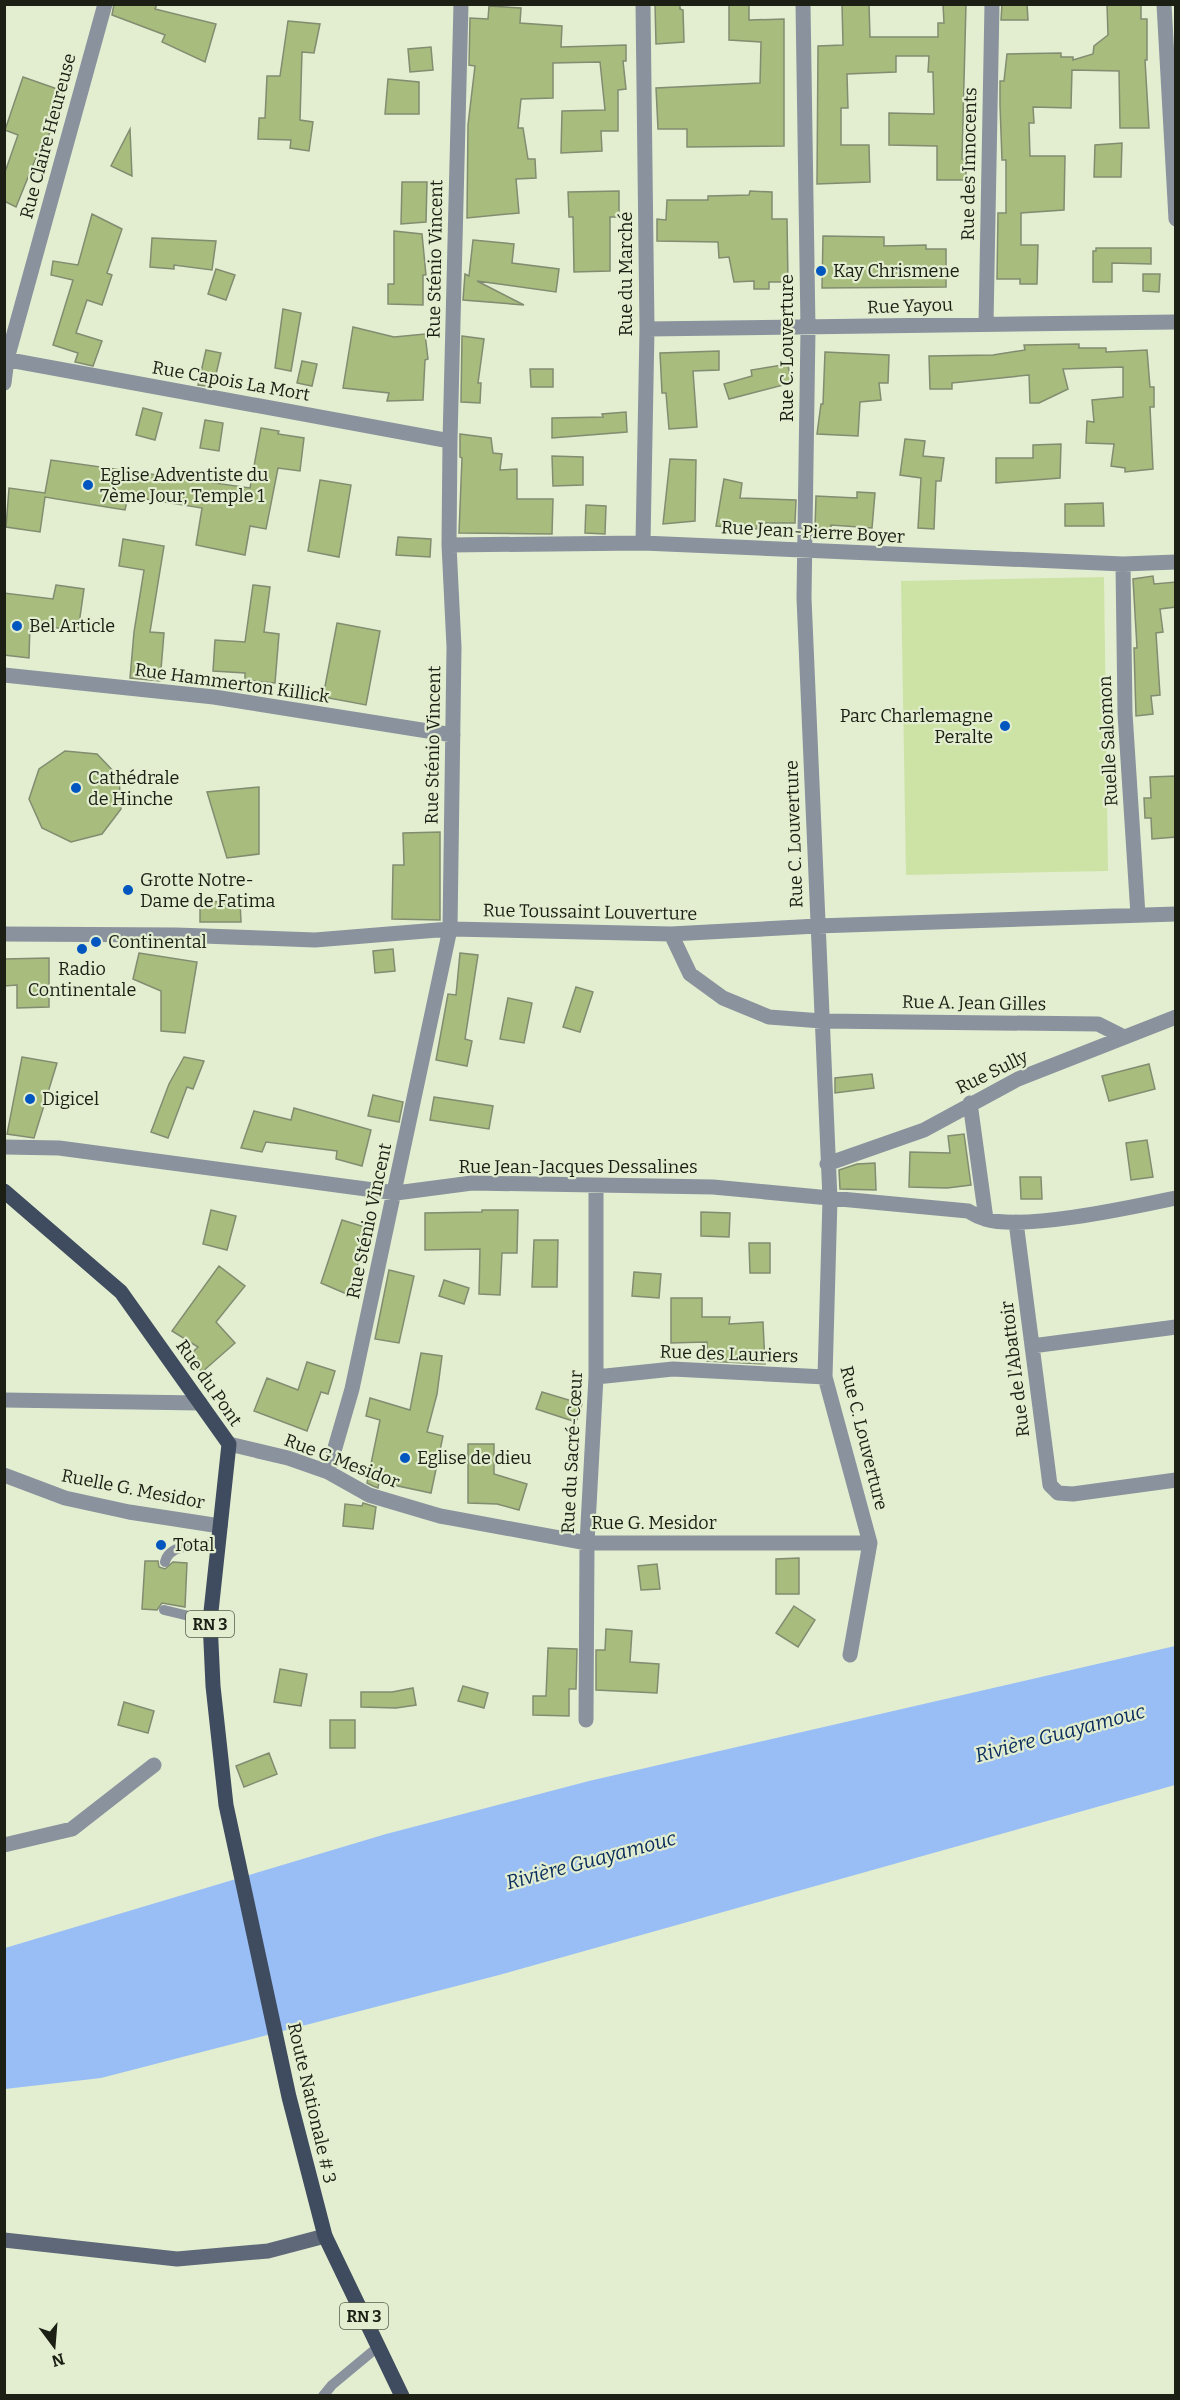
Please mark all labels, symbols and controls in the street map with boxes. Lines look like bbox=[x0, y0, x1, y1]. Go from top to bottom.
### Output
street label: Rue Claire Heureuse bbox=[15, 51, 81, 221]
street label: Rue des Innocents bbox=[957, 87, 981, 241]
street label: Rue Sténio Vincent bbox=[423, 179, 447, 339]
street label: Rue du Marché bbox=[615, 212, 637, 336]
place label: Kay Chrismene bbox=[833, 260, 960, 282]
marker: Kay Chrismene bbox=[814, 264, 828, 278]
street label: Rue C. Louverture bbox=[776, 274, 798, 422]
street label: Rue Yayou bbox=[867, 294, 953, 318]
street label: Rue Capois La Mort bbox=[150, 356, 312, 406]
place label: Eglise Adventiste du 7ème Jour, Temple 1 bbox=[100, 464, 268, 507]
marker: Eglise Adventiste du 7ème Jour, Temple 1 bbox=[81, 478, 95, 492]
street label: Rue Jean-Pierre Boyer bbox=[721, 516, 905, 548]
place label: Bel Article bbox=[29, 615, 115, 637]
marker: Bel Article bbox=[10, 619, 24, 633]
street label: Rue Hammerton Killick bbox=[133, 658, 332, 708]
street label: Rue Sténio Vincent bbox=[421, 665, 445, 825]
street label: Ruelle Salomon bbox=[1094, 674, 1122, 807]
place label: Parc Charlemagne Peralte bbox=[840, 705, 993, 748]
marker: Parc Charlemagne Peralte bbox=[998, 719, 1012, 733]
street label: Rue C. Louverture bbox=[780, 760, 808, 908]
place label: Cathédrale de Hinche bbox=[88, 767, 179, 810]
marker: Cathédrale de Hinche bbox=[69, 781, 83, 795]
place label: Grotte Notre- Dame de Fatima bbox=[140, 869, 276, 912]
marker: Grotte Notre- Dame de Fatima bbox=[121, 883, 135, 897]
street label: Rue Toussaint Louverture bbox=[483, 899, 697, 925]
place label: Continental bbox=[108, 931, 207, 953]
marker: Continental bbox=[89, 935, 103, 949]
marker: Radio Continentale bbox=[75, 942, 89, 956]
place label: Radio Continentale bbox=[28, 958, 136, 1001]
street label: Rue A. Jean Gilles bbox=[902, 991, 1046, 1015]
street label: Rue Sully bbox=[952, 1045, 1032, 1099]
place label: Digicel bbox=[42, 1088, 99, 1110]
marker: Digicel bbox=[23, 1092, 37, 1106]
street label: Rue Sténio Vincent bbox=[342, 1141, 396, 1301]
street label: Rue Jean-Jacques Dessalines bbox=[458, 1156, 698, 1178]
street label: Rue de l'Abattoir bbox=[996, 1300, 1034, 1438]
street label: Rue du Pont bbox=[171, 1336, 247, 1431]
street label: Rue des Lauriers bbox=[659, 1341, 799, 1367]
street label: Rue C. Louverture bbox=[835, 1364, 893, 1512]
street label: Rue du Sacré-Cœur bbox=[557, 1370, 587, 1534]
street label: Rue G Mesidor bbox=[281, 1429, 403, 1493]
place label: Eglise de dieu bbox=[417, 1447, 531, 1469]
marker: Eglise de dieu bbox=[398, 1451, 412, 1465]
street label: Ruelle G. Mesidor bbox=[59, 1464, 207, 1514]
street label: Rue G. Mesidor bbox=[591, 1512, 717, 1534]
place label: Total bbox=[173, 1534, 214, 1556]
marker: Total bbox=[154, 1538, 168, 1552]
road number: RN 3 bbox=[186, 1611, 234, 1637]
water label: Rivière Guayamouc bbox=[972, 1699, 1148, 1767]
water label: Rivière Guayamouc bbox=[503, 1826, 679, 1894]
street label: Route Nationale # 3 bbox=[283, 2020, 341, 2186]
road number: RN 3 bbox=[340, 2303, 388, 2329]
north arrow bbox=[24, 2316, 84, 2376]
text: N bbox=[49, 2349, 67, 2371]

